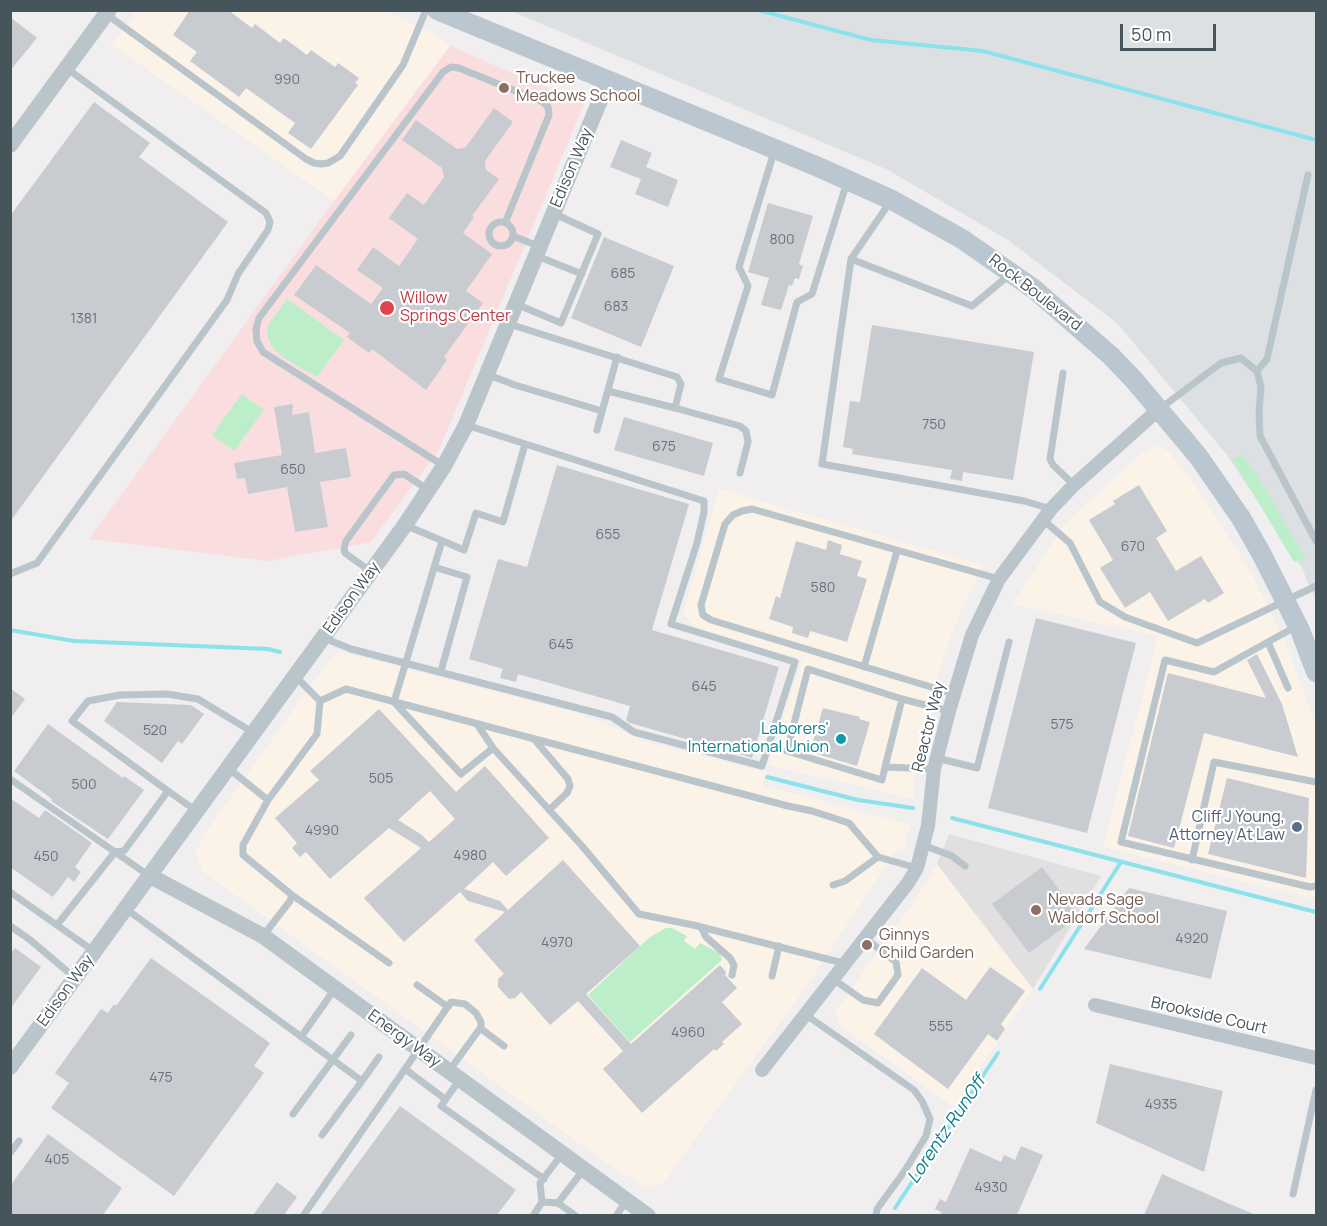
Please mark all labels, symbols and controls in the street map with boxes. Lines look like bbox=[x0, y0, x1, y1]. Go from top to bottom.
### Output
scale bar bbox=[1123, 12, 1219, 50]
text: 50 m bbox=[1131, 22, 1171, 46]
place label: Truckee Meadows School bbox=[516, 69, 641, 107]
house number: 990 bbox=[274, 72, 300, 88]
marker: Truckee Meadows School bbox=[497, 81, 511, 95]
street label: Edison Way bbox=[547, 126, 597, 210]
house number: 800 bbox=[769, 232, 795, 248]
street label: Rock Boulevard bbox=[985, 251, 1085, 335]
house number: 685 bbox=[611, 266, 635, 282]
place label: Willow Springs Center bbox=[400, 289, 511, 327]
marker: Willow Springs Center bbox=[378, 299, 396, 317]
house number: 683 bbox=[604, 299, 628, 315]
house number: 1381 bbox=[71, 311, 97, 327]
house number: 750 bbox=[922, 417, 946, 433]
house number: 675 bbox=[652, 439, 676, 455]
house number: 650 bbox=[280, 462, 306, 478]
house number: 655 bbox=[596, 527, 620, 543]
house number: 670 bbox=[1121, 539, 1145, 555]
street label: Edison Way bbox=[320, 558, 384, 638]
house number: 580 bbox=[811, 580, 835, 596]
house number: 645 bbox=[548, 637, 574, 653]
house number: 645 bbox=[691, 679, 717, 695]
street label: Reactor Way bbox=[908, 680, 950, 774]
house number: 575 bbox=[1050, 717, 1074, 733]
place label: Laborers' International Union bbox=[688, 720, 829, 758]
house number: 520 bbox=[143, 723, 167, 739]
marker: Laborers' International Union bbox=[834, 732, 848, 746]
house number: 505 bbox=[369, 771, 393, 787]
house number: 500 bbox=[71, 777, 97, 793]
place label: Cliff J Young, Attorney At Law bbox=[1169, 808, 1285, 846]
marker: Cliff J Young, Attorney At Law bbox=[1290, 820, 1304, 834]
house number: 4990 bbox=[305, 823, 339, 839]
house number: 4980 bbox=[453, 848, 487, 864]
house number: 450 bbox=[34, 849, 58, 865]
place label: Nevada Sage Waldorf School bbox=[1048, 891, 1159, 929]
marker: Nevada Sage Waldorf School bbox=[1029, 903, 1043, 917]
place label: Ginnys Child Garden bbox=[879, 926, 974, 964]
house number: 4920 bbox=[1175, 931, 1209, 947]
house number: 4970 bbox=[541, 935, 573, 951]
marker: Ginnys Child Garden bbox=[860, 938, 874, 952]
street label: Edison Way bbox=[34, 951, 98, 1031]
street label: Brookside Court bbox=[1149, 993, 1269, 1039]
street label: Energy Way bbox=[364, 1006, 444, 1072]
house number: 555 bbox=[929, 1019, 953, 1035]
house number: 4960 bbox=[671, 1025, 705, 1041]
house number: 475 bbox=[149, 1070, 173, 1086]
water label: Lorentz RunOff bbox=[903, 1072, 991, 1188]
house number: 4935 bbox=[1145, 1097, 1177, 1113]
house number: 405 bbox=[45, 1152, 69, 1168]
house number: 4930 bbox=[974, 1180, 1008, 1196]

